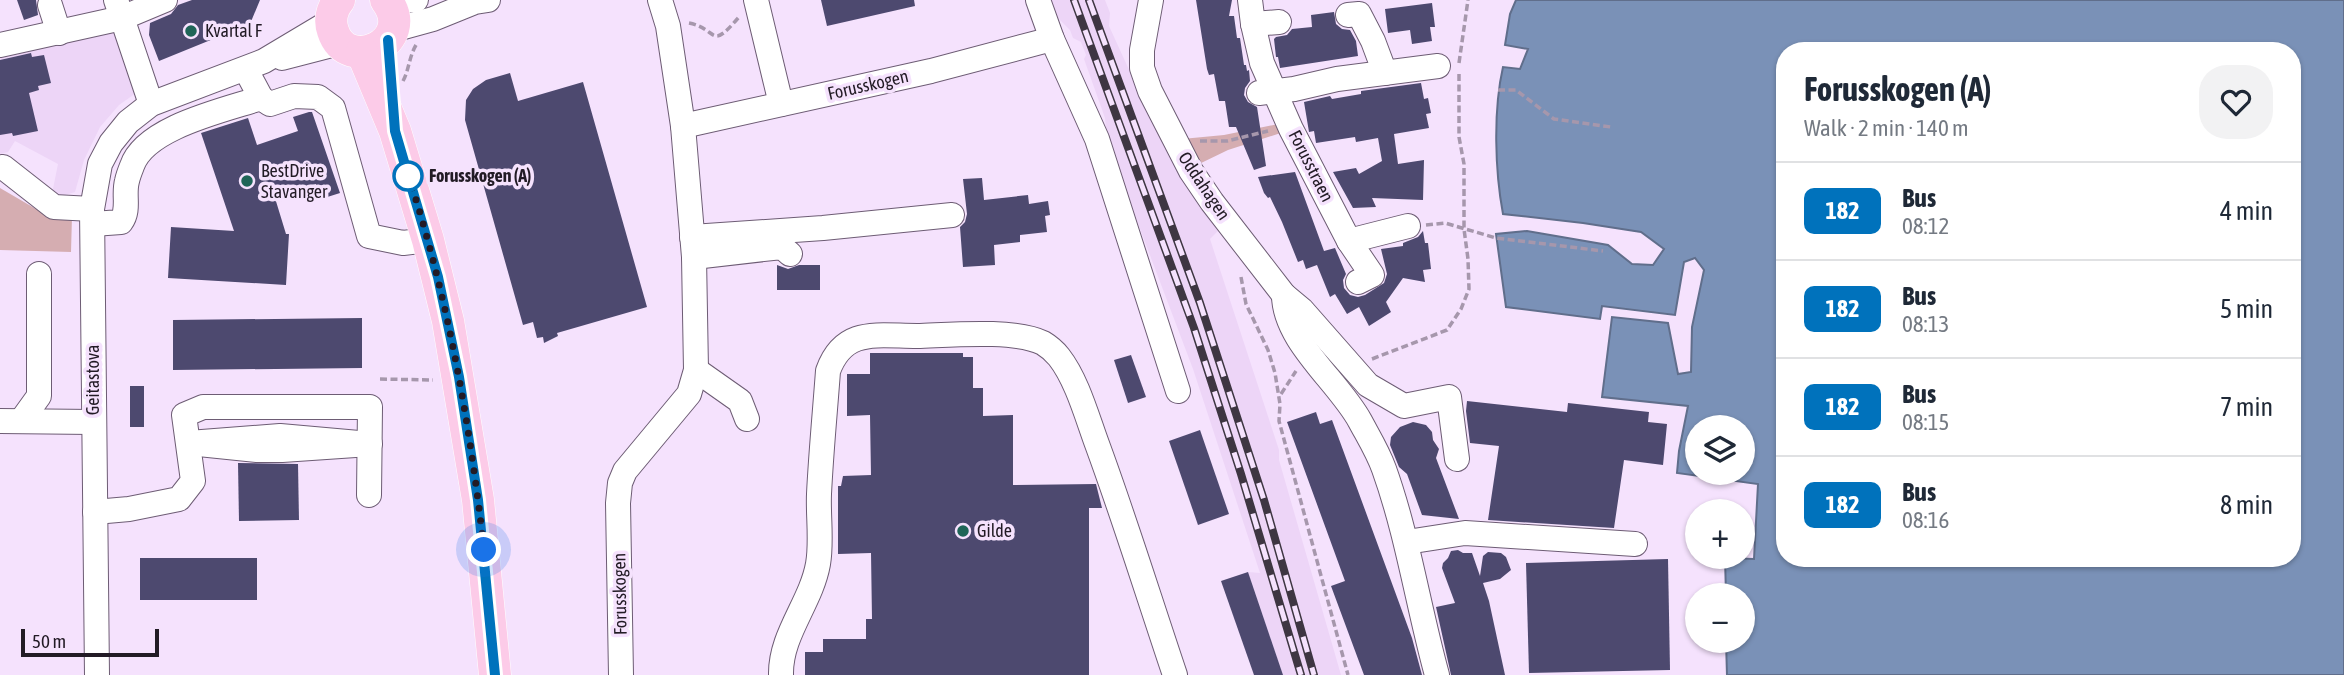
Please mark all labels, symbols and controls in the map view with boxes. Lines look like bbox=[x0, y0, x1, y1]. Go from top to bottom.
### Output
place label: Kvartal F bbox=[205, 20, 263, 41]
marker: Kvartal F bbox=[183, 23, 199, 39]
street label: Forusskogen bbox=[825, 65, 910, 104]
button: heart bbox=[2199, 65, 2273, 139]
text: Forusskogen (A) bbox=[1804, 70, 1992, 108]
text: Walk · 2 min · 140 m bbox=[1804, 115, 1968, 141]
street label: Forusstraen bbox=[1285, 126, 1338, 205]
street label: Oddahagen bbox=[1174, 148, 1235, 224]
place label: BestDrive Stavanger bbox=[261, 160, 328, 202]
marker: Forusskogen (A) bbox=[393, 161, 423, 191]
place label: Forusskogen (A) bbox=[429, 165, 531, 186]
marker: BestDrive Stavanger bbox=[239, 173, 255, 189]
text: Bus bbox=[1902, 183, 1936, 213]
text: 4 min bbox=[2220, 196, 2273, 226]
text: 182 bbox=[1826, 197, 1859, 224]
text: 08:12 bbox=[1902, 213, 1949, 239]
text: Bus bbox=[1902, 281, 1936, 311]
text: 5 min bbox=[2220, 294, 2273, 324]
text: 182 bbox=[1826, 295, 1859, 322]
text: 08:13 bbox=[1902, 311, 1949, 337]
street label: Geitastova bbox=[82, 345, 103, 415]
text: Bus bbox=[1902, 379, 1936, 409]
text: 7 min bbox=[2220, 392, 2273, 422]
text: 182 bbox=[1826, 393, 1859, 420]
text: 08:15 bbox=[1902, 409, 1949, 435]
map controls bbox=[1685, 415, 1755, 653]
button: layers bbox=[1685, 415, 1755, 485]
text: Bus bbox=[1902, 477, 1936, 507]
text: 8 min bbox=[2220, 490, 2273, 520]
text: 182 bbox=[1826, 491, 1859, 518]
button: + bbox=[1685, 499, 1755, 569]
text: 08:16 bbox=[1902, 507, 1949, 533]
place label: Gilde bbox=[977, 520, 1012, 541]
marker: Gilde bbox=[955, 523, 971, 539]
your location bbox=[466, 532, 501, 567]
street label: Forusskogen bbox=[608, 553, 631, 635]
button: − bbox=[1685, 583, 1755, 653]
scale bar bbox=[21, 626, 159, 658]
text: 50 m bbox=[32, 630, 66, 652]

